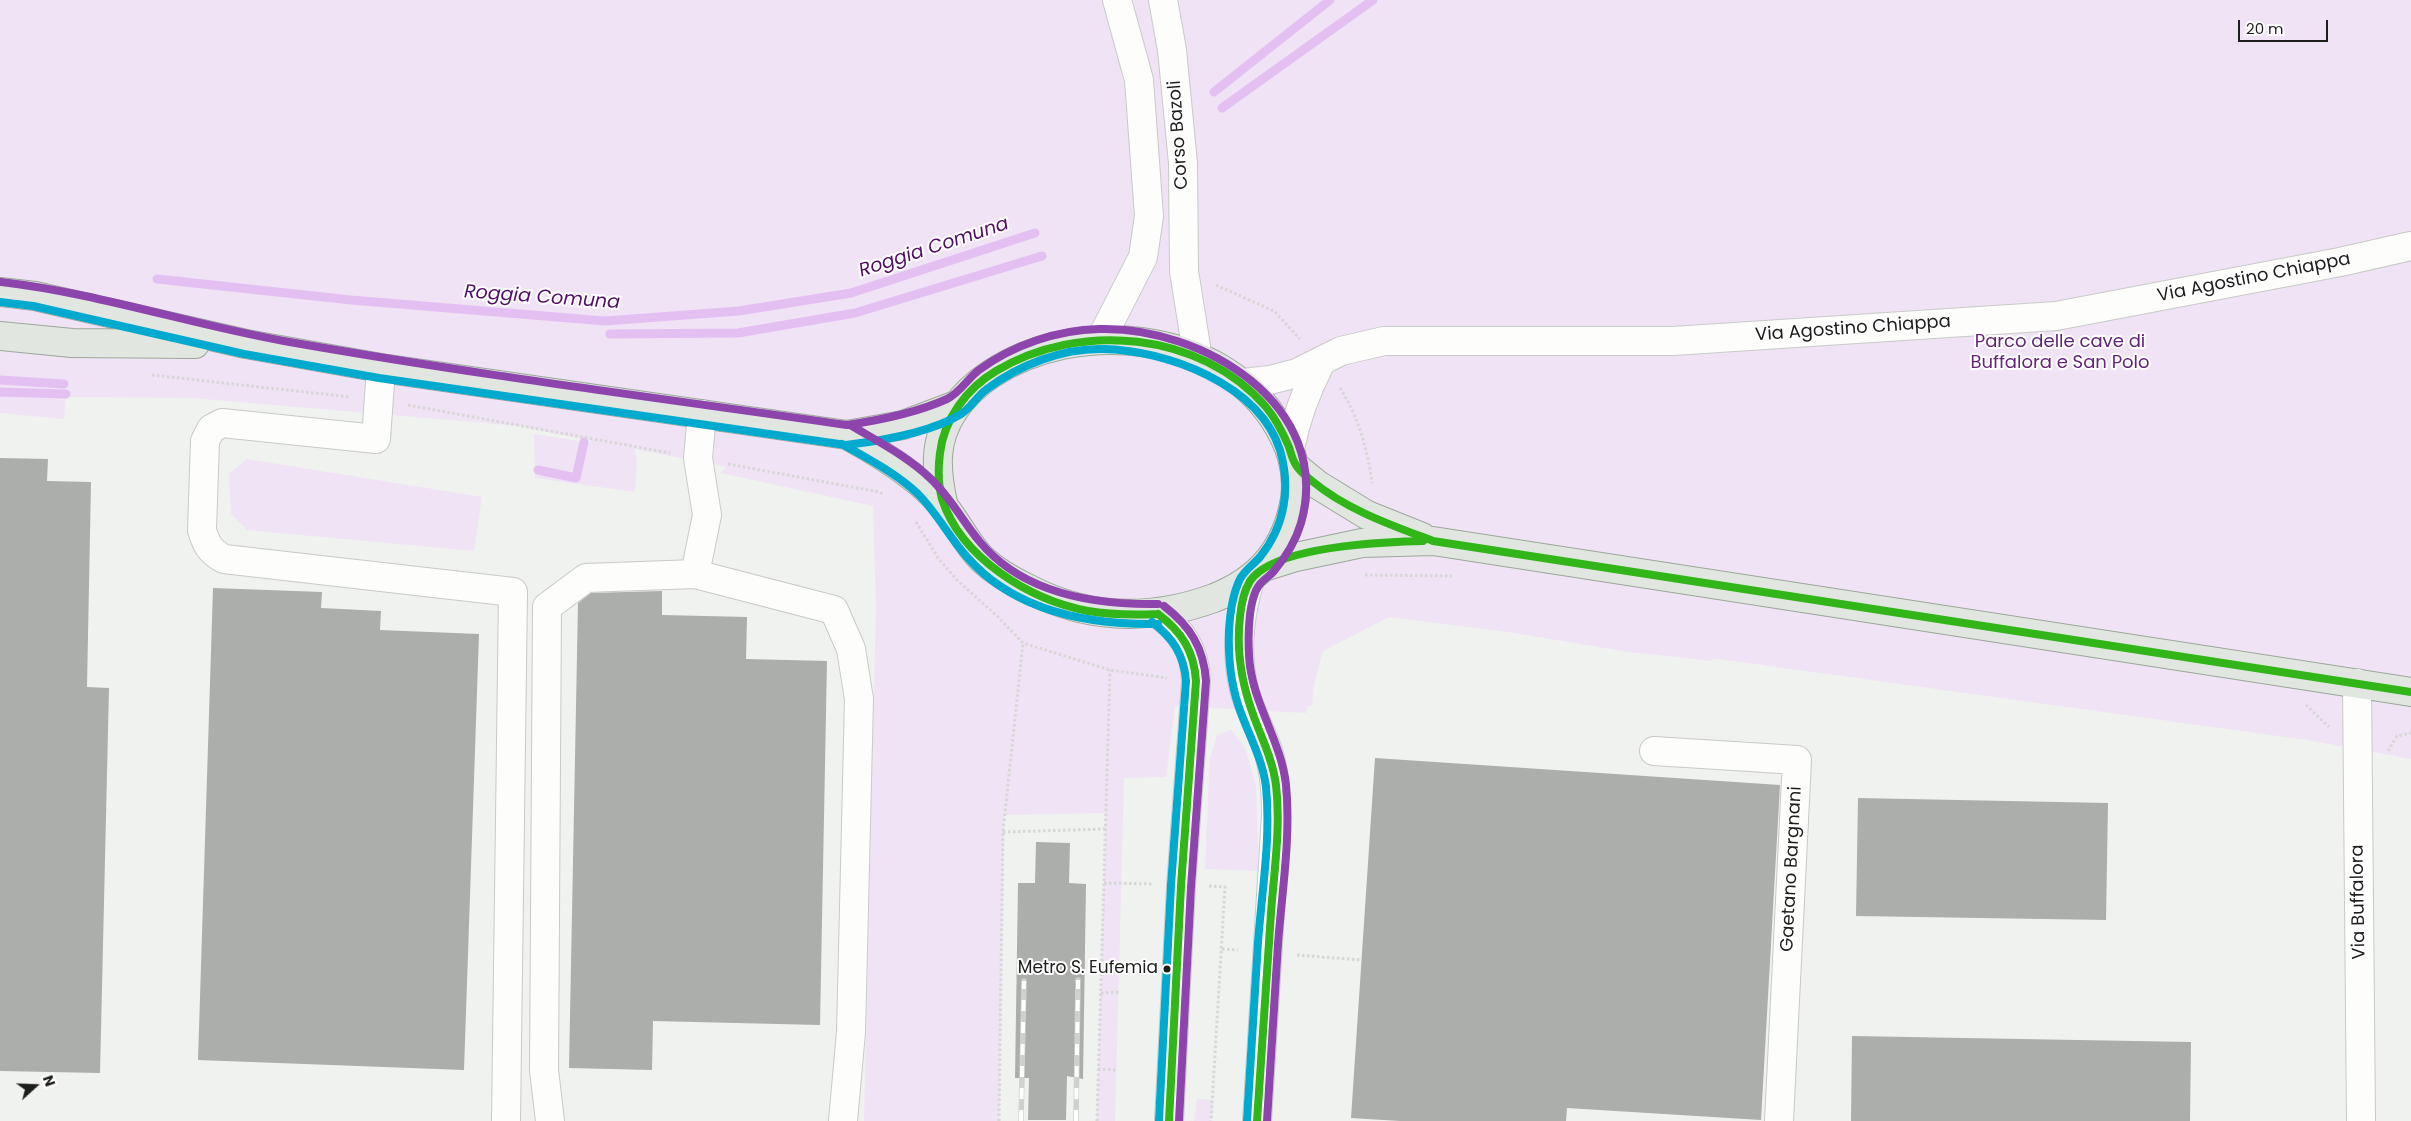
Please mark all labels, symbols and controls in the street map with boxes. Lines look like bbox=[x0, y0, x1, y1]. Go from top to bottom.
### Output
scale bar bbox=[2241, 10, 2331, 42]
text: 20 m bbox=[2246, 18, 2284, 39]
street label: Corso Bazoli bbox=[1164, 80, 1194, 190]
water label: Roggia Comuna bbox=[856, 213, 1012, 283]
street label: Via Agostino Chiappa bbox=[2156, 249, 2352, 307]
water label: Roggia Comuna bbox=[463, 281, 621, 315]
street label: Via Agostino Chiappa bbox=[1754, 311, 1952, 347]
park label: Parco delle cave di Buffalora e San Polo bbox=[1970, 331, 2150, 374]
street label: Gaetano Bargnani bbox=[1777, 786, 1807, 952]
street label: Via Buffalora bbox=[2347, 844, 2371, 960]
place label: Metro S. Eufemia bbox=[1018, 959, 1158, 979]
marker: Metro S. Eufemia bbox=[1162, 964, 1172, 974]
north arrow bbox=[10, 1061, 60, 1111]
text: N bbox=[38, 1073, 60, 1089]

